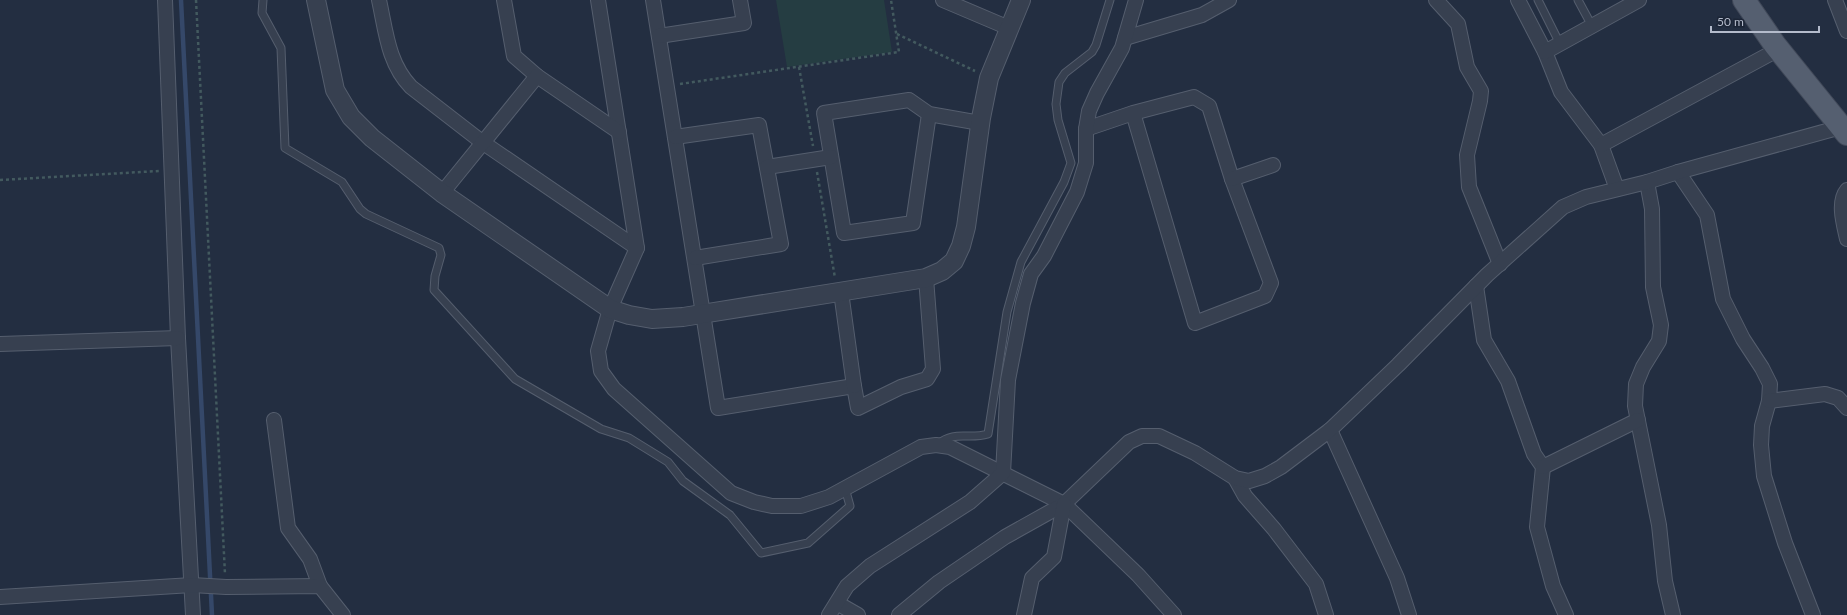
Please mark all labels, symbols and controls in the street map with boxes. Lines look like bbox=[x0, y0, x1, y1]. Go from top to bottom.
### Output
scale bar bbox=[1711, 8, 1819, 34]
text: 50 m bbox=[1717, 14, 1744, 29]

